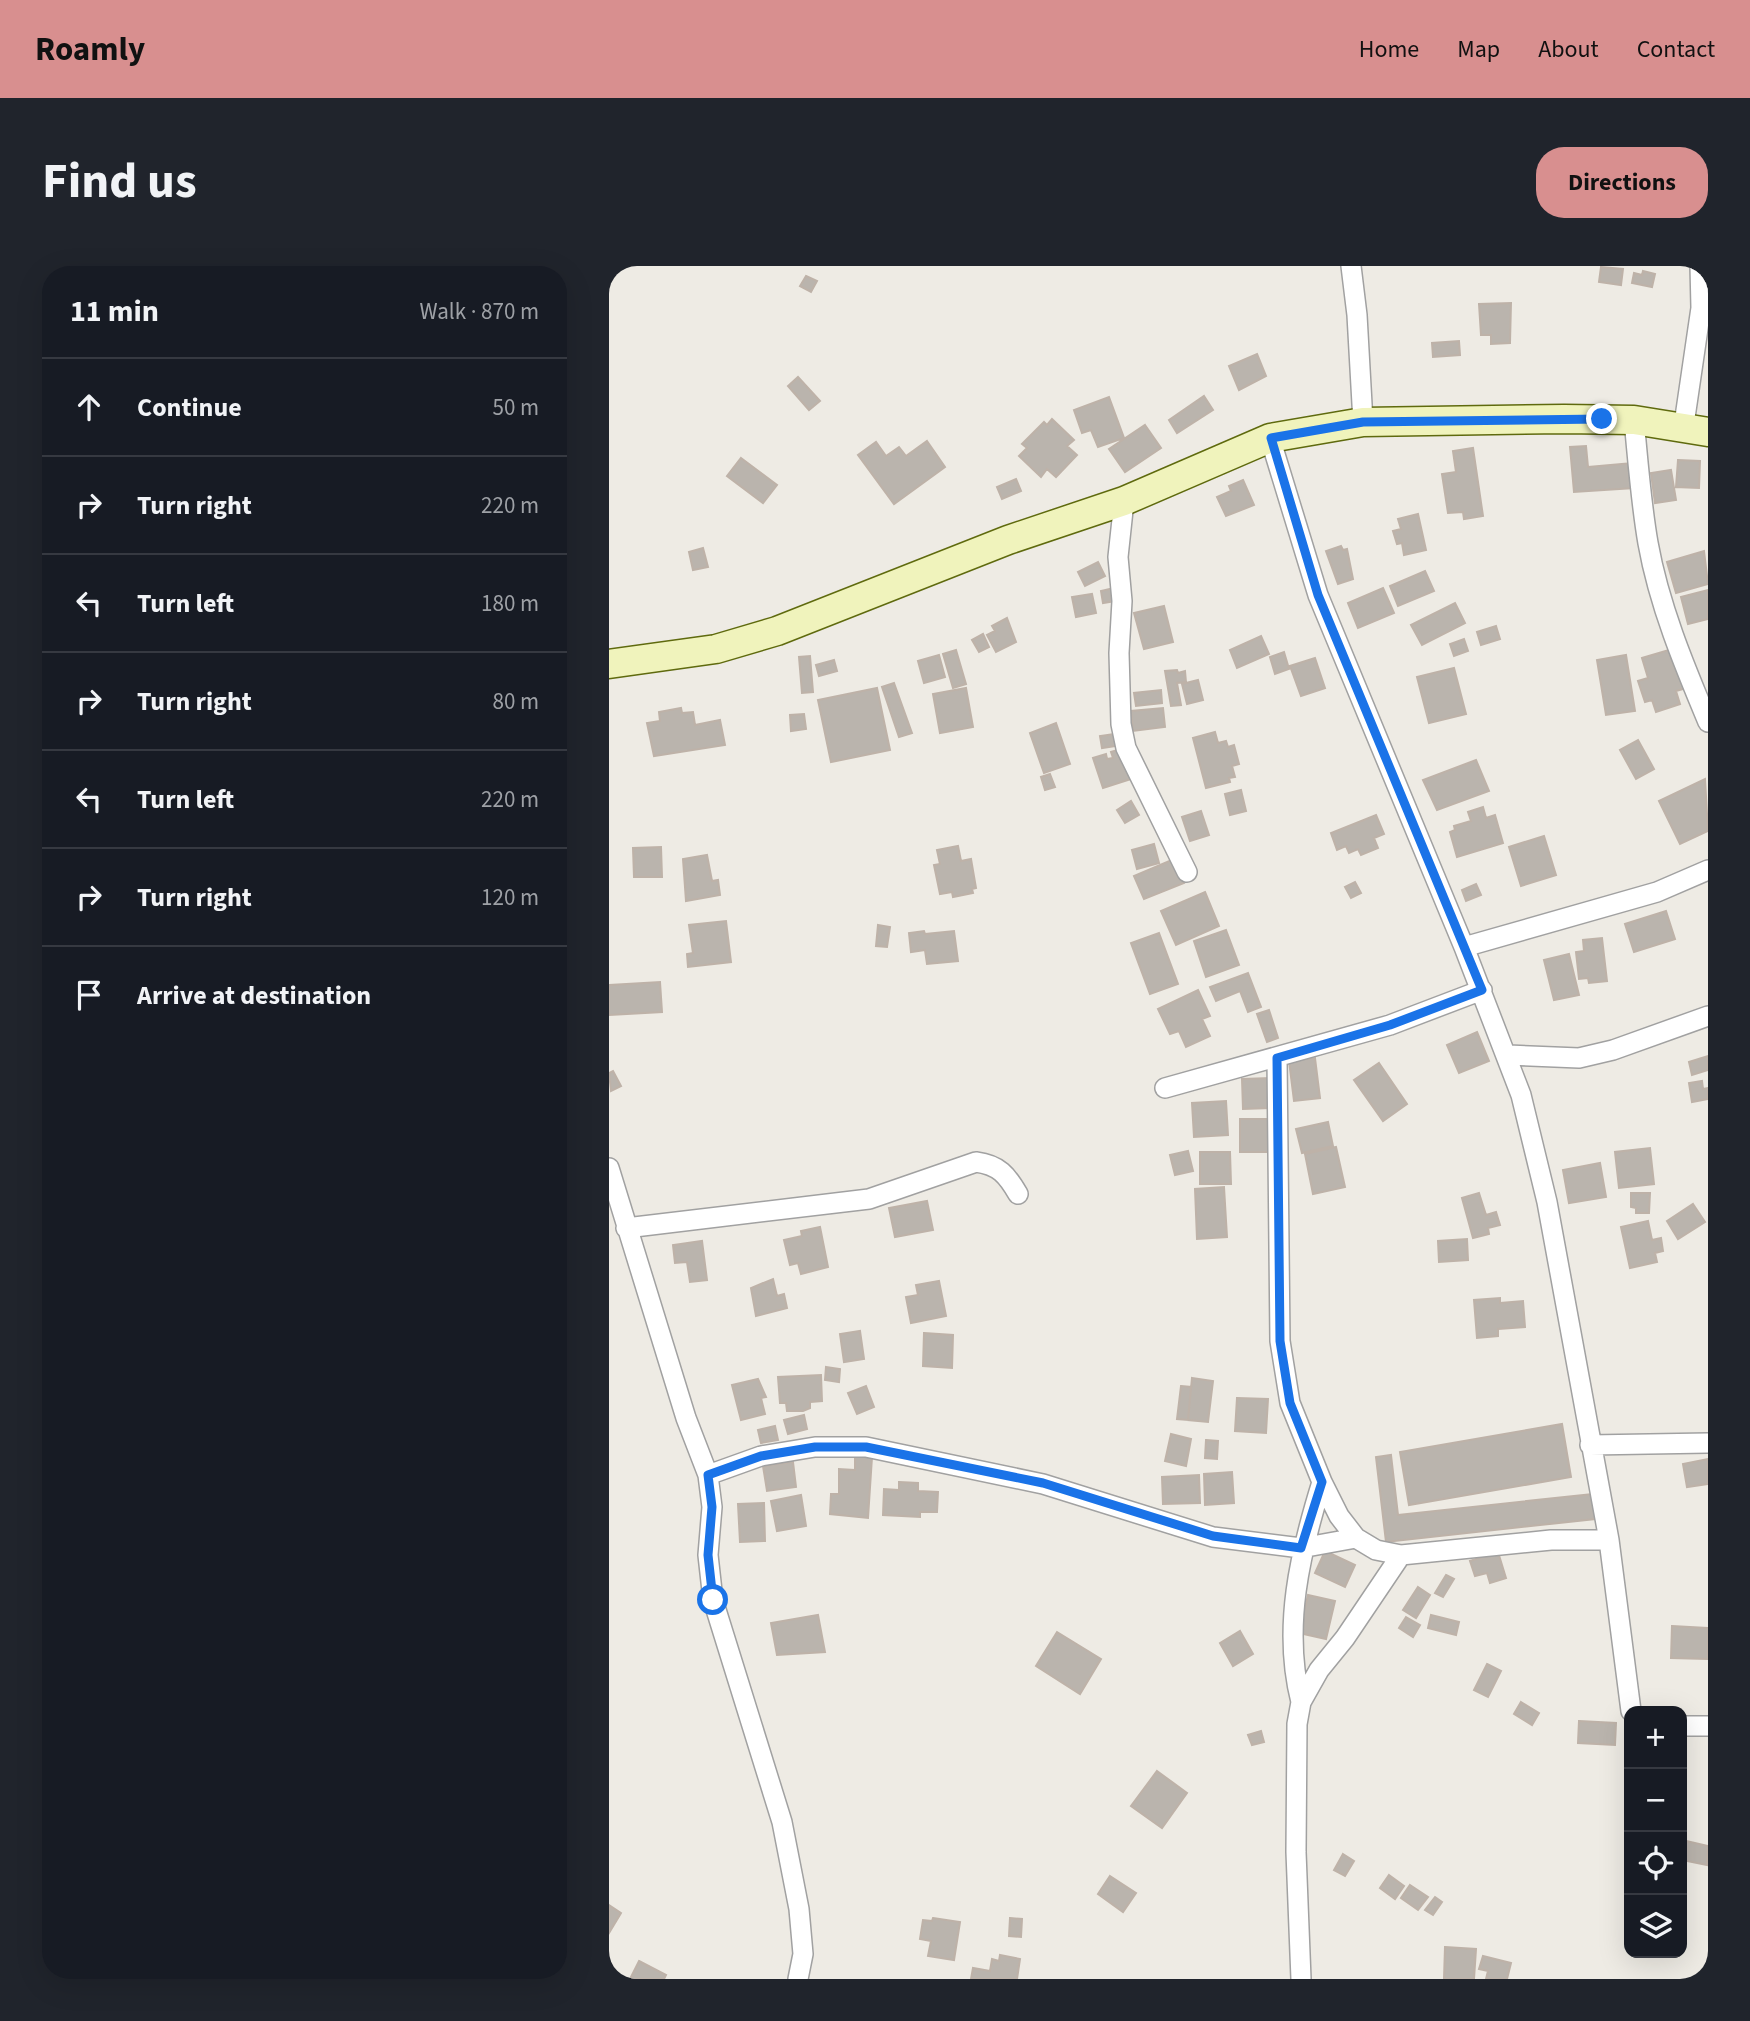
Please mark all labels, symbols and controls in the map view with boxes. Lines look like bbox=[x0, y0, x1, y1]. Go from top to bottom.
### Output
text: Roamly bbox=[35, 26, 145, 73]
text: Home bbox=[1359, 32, 1419, 67]
text: Map bbox=[1457, 32, 1500, 67]
text: About bbox=[1538, 32, 1599, 67]
text: Contact bbox=[1637, 32, 1715, 67]
text: Find us bbox=[42, 147, 197, 217]
button: Directions bbox=[1536, 147, 1708, 218]
text: 11 min bbox=[70, 290, 159, 333]
text: Walk · 870 m bbox=[420, 295, 539, 328]
icon: ahead bbox=[70, 388, 108, 426]
text: Continue bbox=[137, 389, 242, 426]
text: 50 m bbox=[492, 391, 539, 424]
route end bbox=[1586, 403, 1617, 434]
icon: right bbox=[70, 486, 108, 524]
text: Turn right bbox=[137, 487, 252, 524]
text: 220 m bbox=[481, 489, 539, 522]
icon: left bbox=[70, 584, 108, 622]
text: Turn left bbox=[137, 585, 234, 622]
text: 180 m bbox=[481, 587, 539, 620]
icon: right bbox=[70, 682, 108, 720]
text: Turn right bbox=[137, 683, 252, 720]
text: 80 m bbox=[492, 685, 539, 718]
icon: left bbox=[70, 780, 108, 818]
text: Turn left bbox=[137, 781, 234, 818]
text: 220 m bbox=[481, 783, 539, 816]
icon: right bbox=[70, 878, 108, 916]
text: Turn right bbox=[137, 879, 252, 916]
text: 120 m bbox=[481, 881, 539, 914]
icon: arrive bbox=[70, 976, 108, 1014]
text: Arrive at destination bbox=[137, 977, 371, 1014]
route start bbox=[697, 1584, 728, 1615]
map controls bbox=[1624, 1706, 1687, 1958]
button: + bbox=[1624, 1706, 1687, 1769]
button: − bbox=[1624, 1769, 1687, 1832]
button: locate bbox=[1624, 1832, 1687, 1895]
button: layers bbox=[1624, 1895, 1687, 1958]

